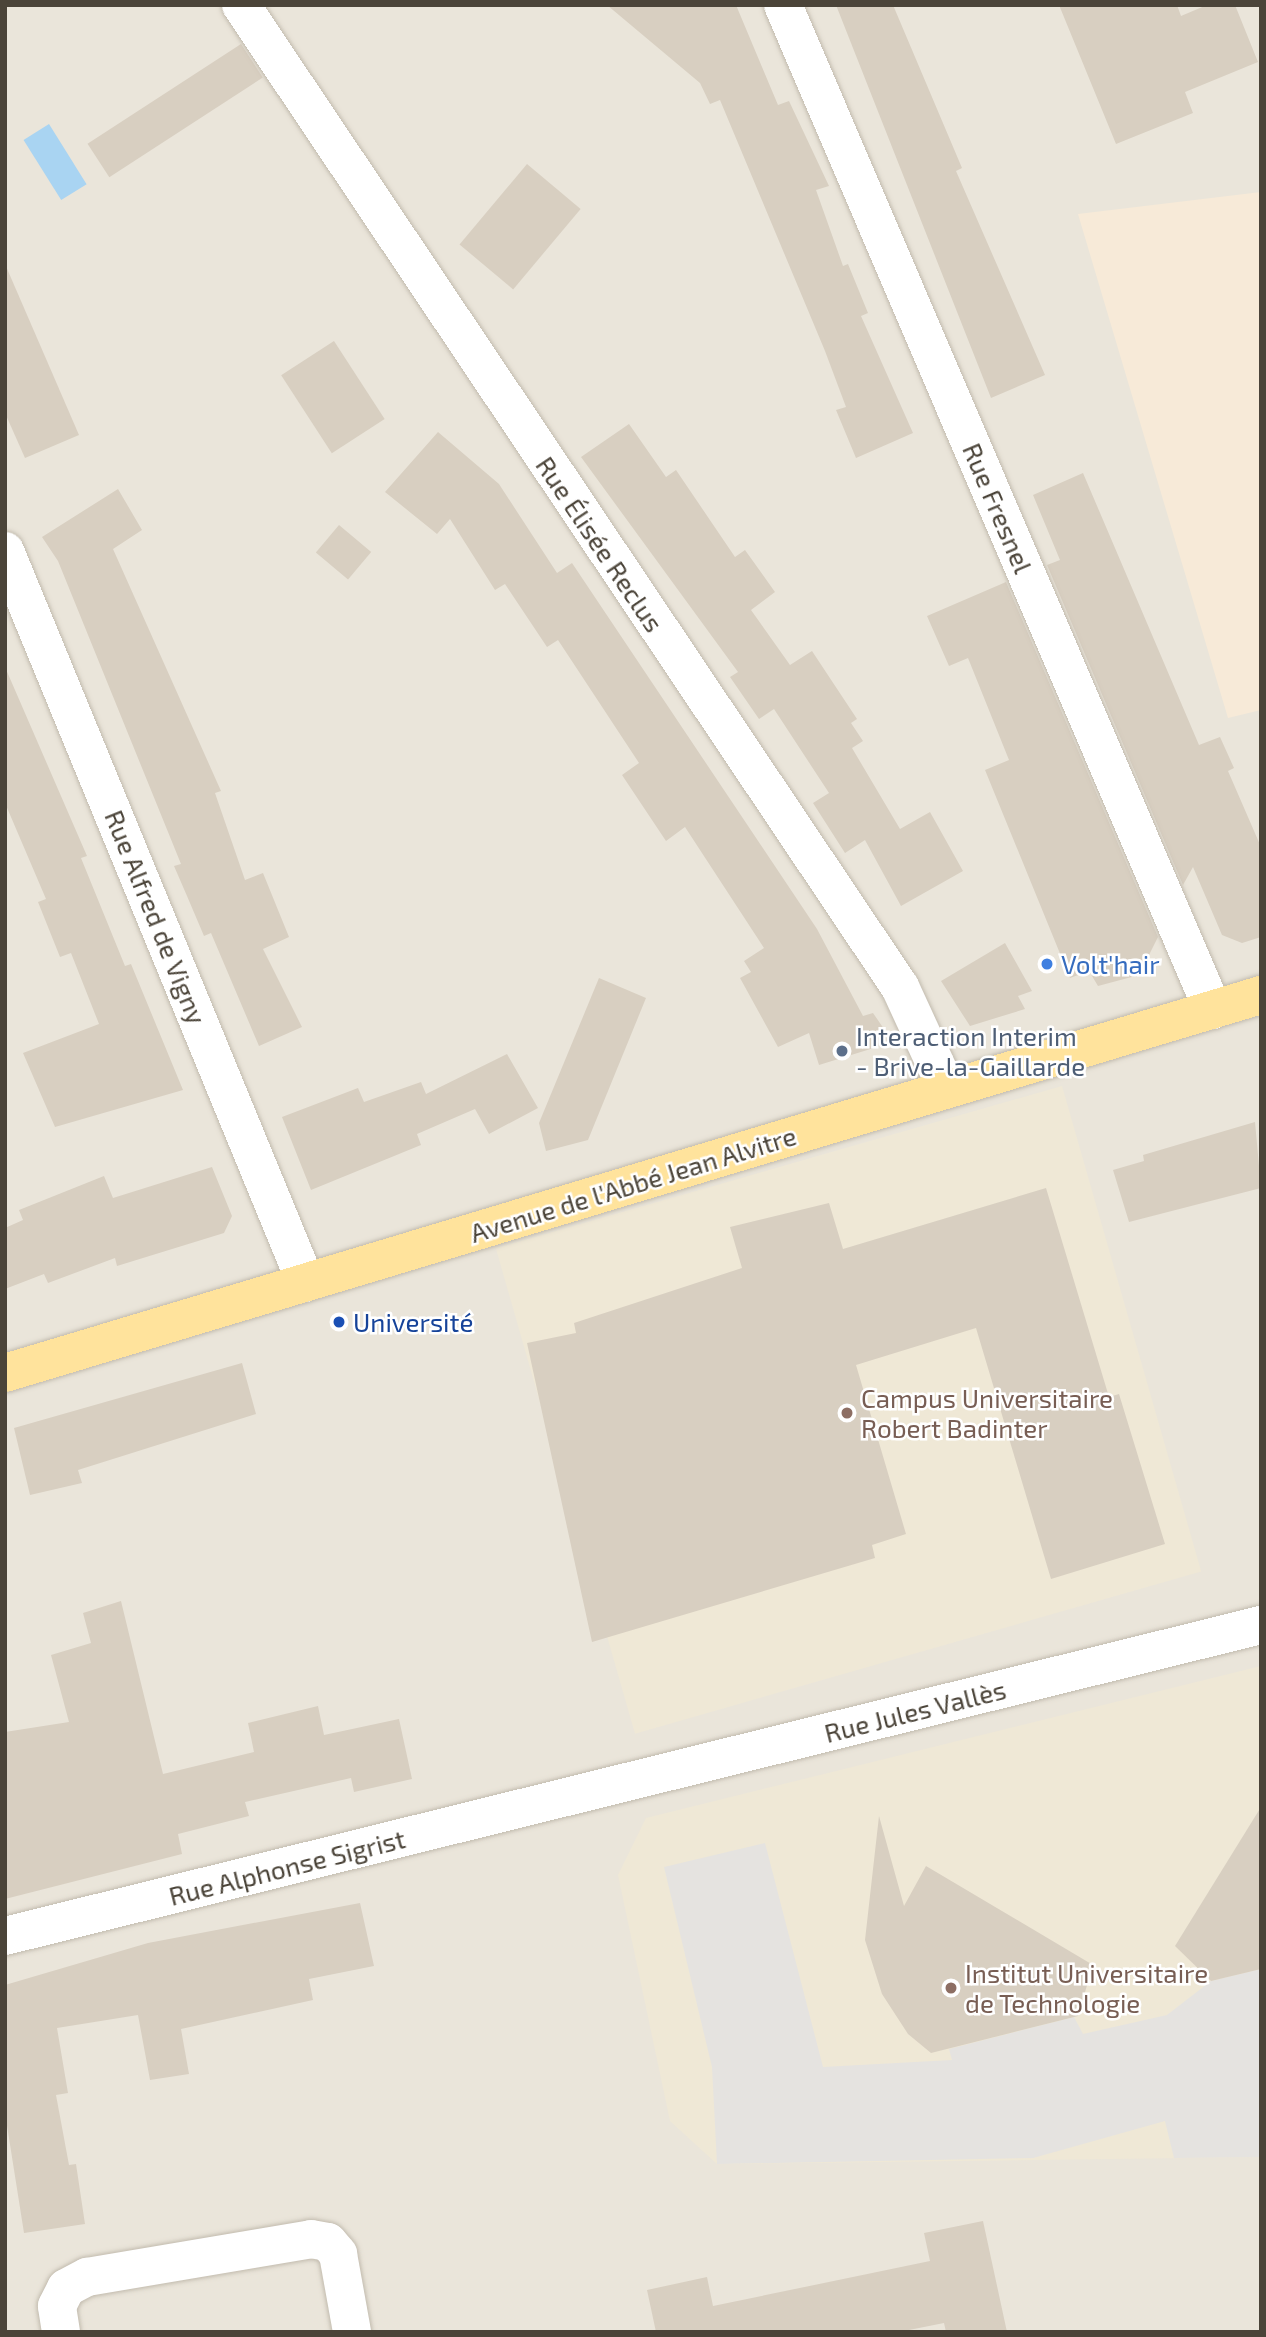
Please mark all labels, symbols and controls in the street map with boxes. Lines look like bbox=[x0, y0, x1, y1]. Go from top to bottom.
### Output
street label: Rue Fresnel bbox=[957, 438, 1039, 578]
street label: Rue Élisée Reclus bbox=[530, 450, 670, 638]
street label: Rue Alfred de Vigny bbox=[99, 805, 213, 1029]
place label: Volt'hair bbox=[1061, 948, 1160, 980]
marker: Volt'hair bbox=[1039, 956, 1055, 972]
place label: Interaction Interim - Brive-la-Gaillarde bbox=[856, 1020, 1085, 1082]
marker: Interaction Interim - Brive-la-Gaillarde bbox=[834, 1043, 850, 1059]
street label: Avenue de l'Abbé Jean Alvitre bbox=[466, 1119, 800, 1249]
place label: Université bbox=[353, 1306, 473, 1338]
marker: Université bbox=[331, 1314, 347, 1330]
place label: Campus Universitaire Robert Badinter bbox=[861, 1382, 1113, 1444]
marker: Campus Universitaire Robert Badinter bbox=[839, 1405, 855, 1421]
street label: Rue Jules Vallès bbox=[821, 1673, 1009, 1749]
street label: Rue Alphonse Sigrist bbox=[165, 1822, 409, 1912]
place label: Institut Universitaire de Technologie bbox=[965, 1957, 1208, 2018]
marker: Institut Universitaire de Technologie bbox=[943, 1980, 959, 1996]

